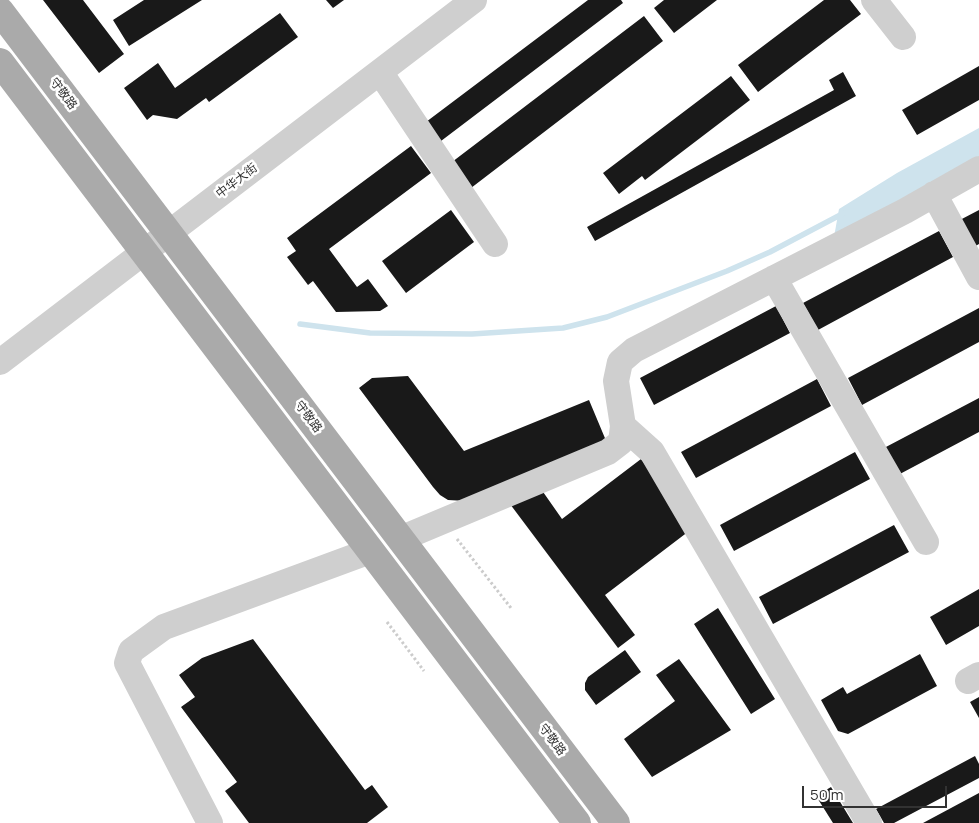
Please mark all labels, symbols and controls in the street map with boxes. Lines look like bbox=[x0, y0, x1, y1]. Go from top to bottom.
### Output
street label: 守敬路 bbox=[46, 75, 80, 113]
street label: 中华大街 bbox=[213, 161, 261, 201]
street label: 守敬路 bbox=[291, 398, 325, 436]
street label: 守敬路 bbox=[535, 721, 569, 759]
scale bar bbox=[804, 776, 949, 808]
text: 50 m bbox=[810, 784, 844, 805]

